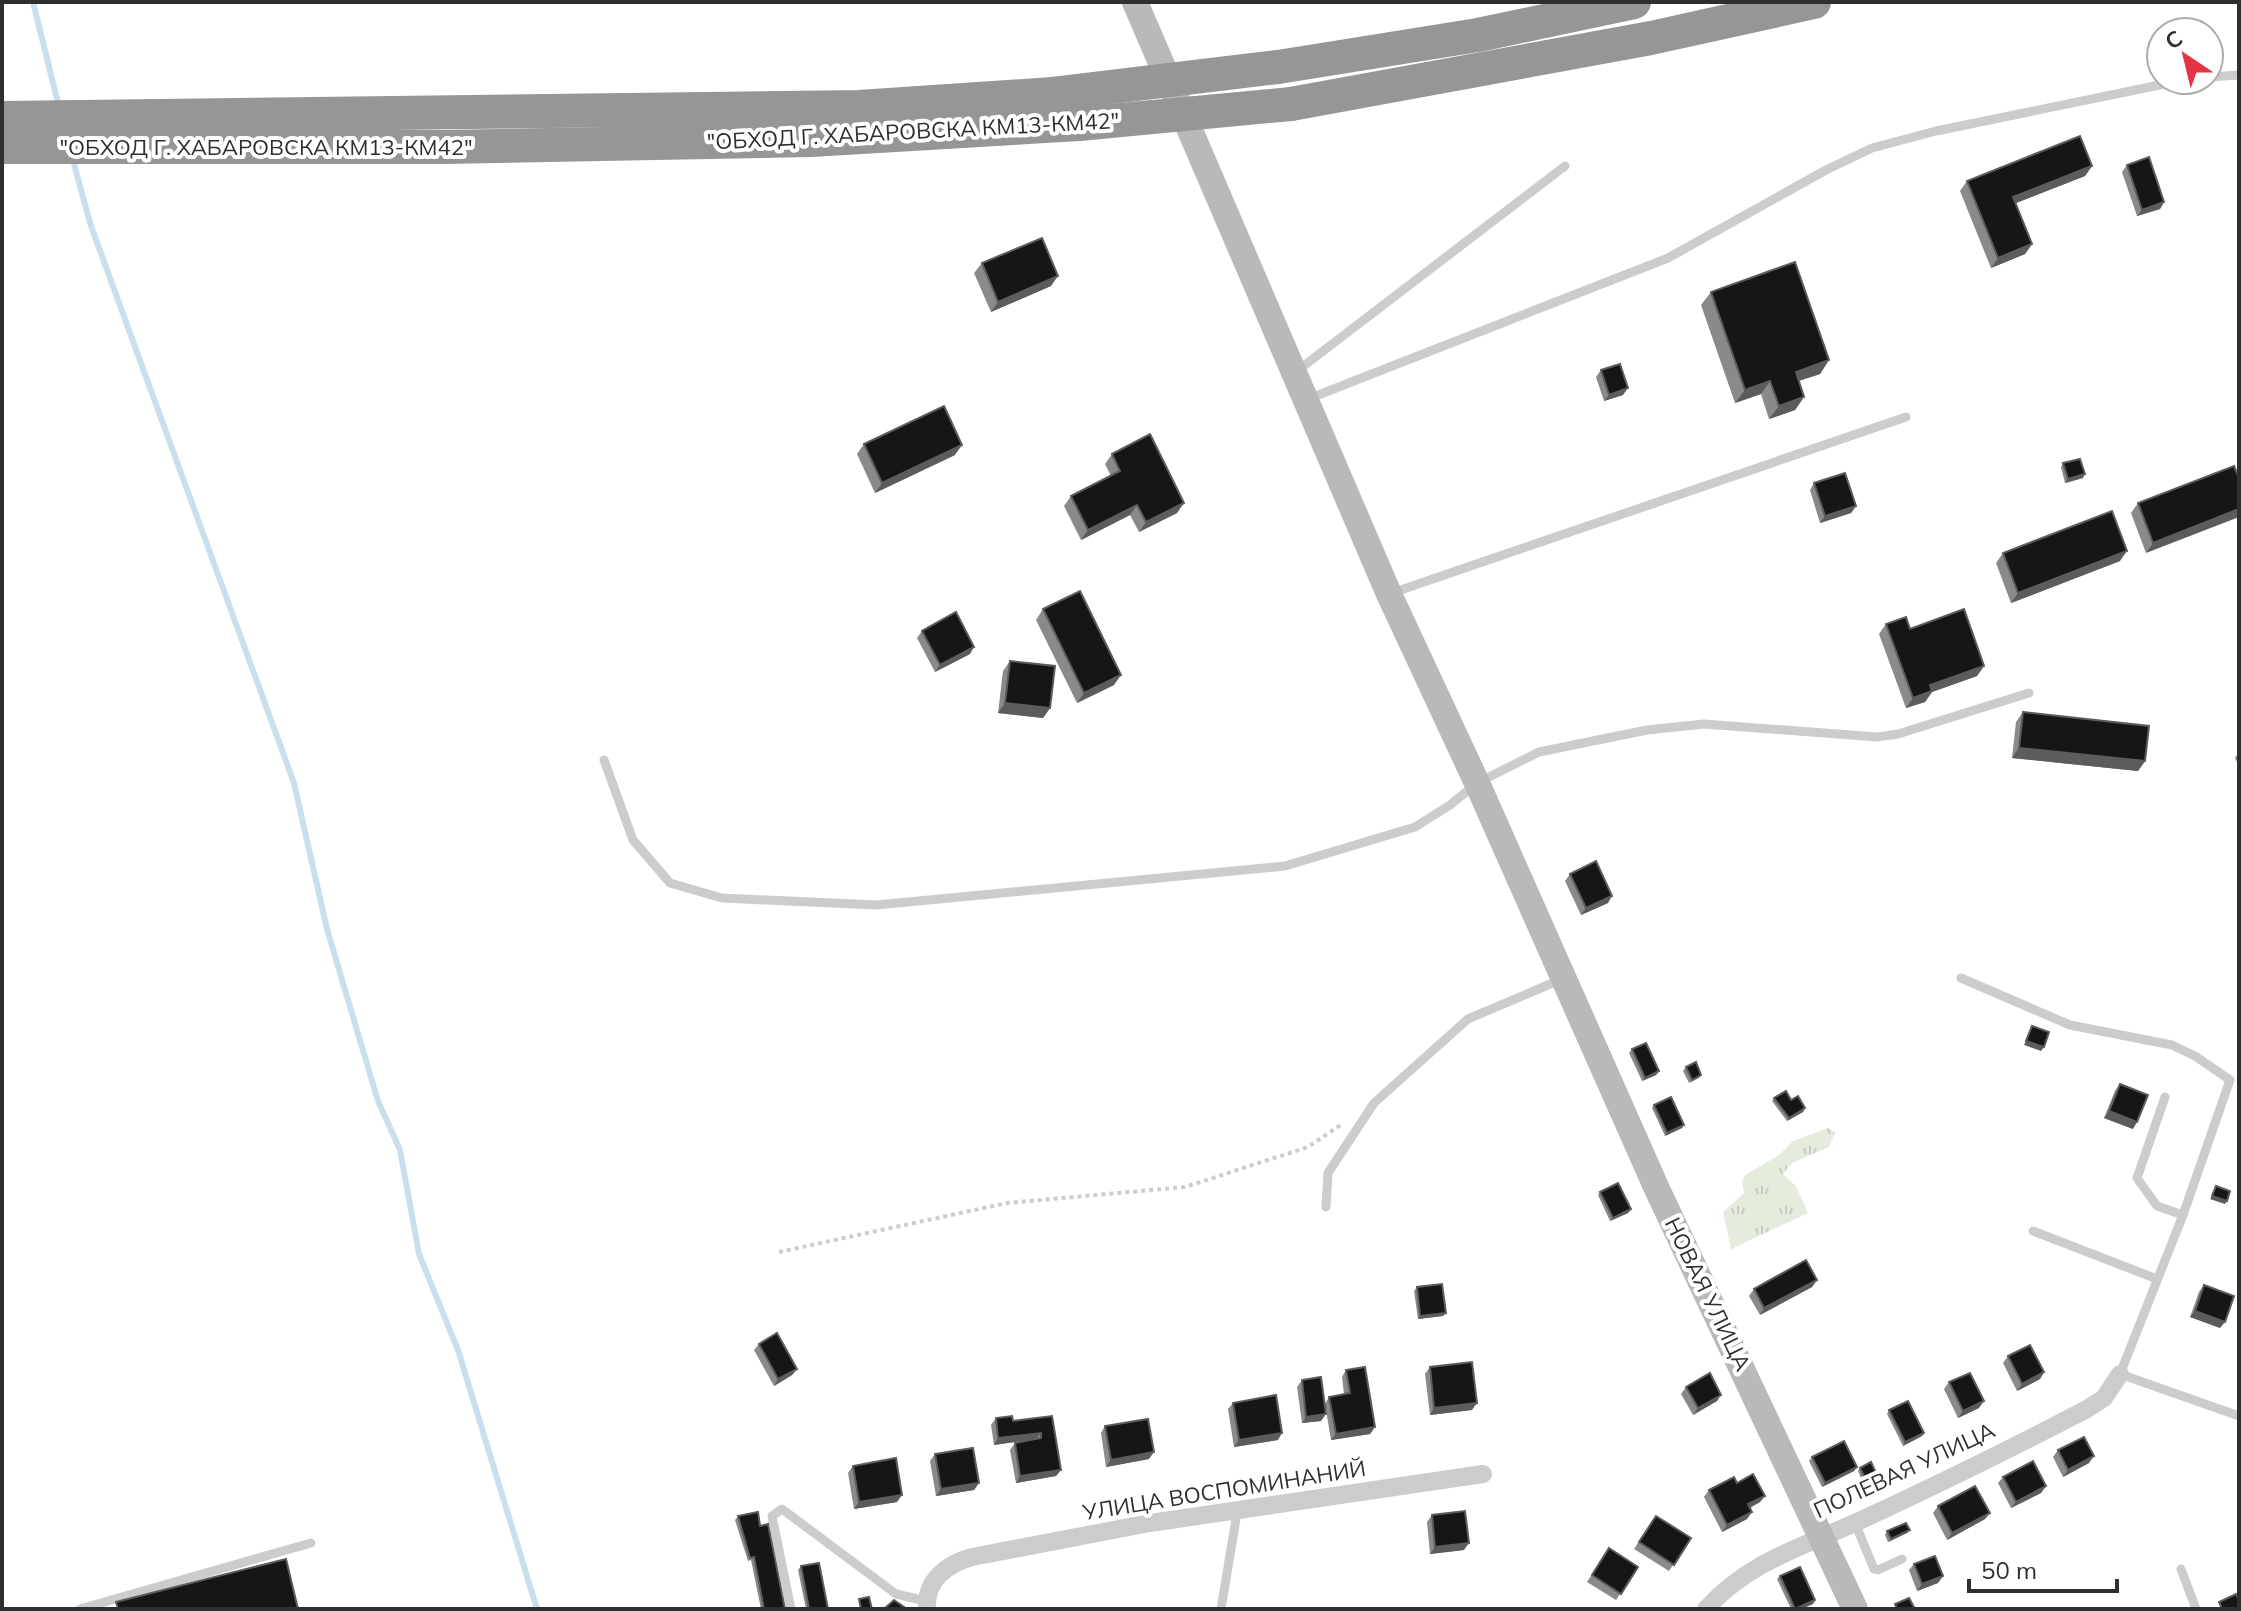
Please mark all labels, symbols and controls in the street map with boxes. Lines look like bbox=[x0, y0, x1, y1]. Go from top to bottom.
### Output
north arrow bbox=[2145, 16, 2225, 96]
text: С bbox=[2159, 24, 2188, 55]
street label: "ОБХОД Г. ХАБАРОВСКА КМ13-КМ42" bbox=[706, 106, 1120, 156]
street label: "ОБХОД Г. ХАБАРОВСКА КМ13-КМ42" bbox=[59, 133, 473, 161]
street label: НОВАЯ УЛИЦА bbox=[1659, 1213, 1757, 1375]
street label: ПОЛЕВАЯ УЛИЦА bbox=[1809, 1416, 1999, 1524]
street label: УЛИЦА ВОСПОМИНАНИЙ bbox=[1079, 1454, 1368, 1526]
scale bar bbox=[1969, 1543, 2117, 1593]
text: 50 m bbox=[1981, 1555, 2037, 1585]

